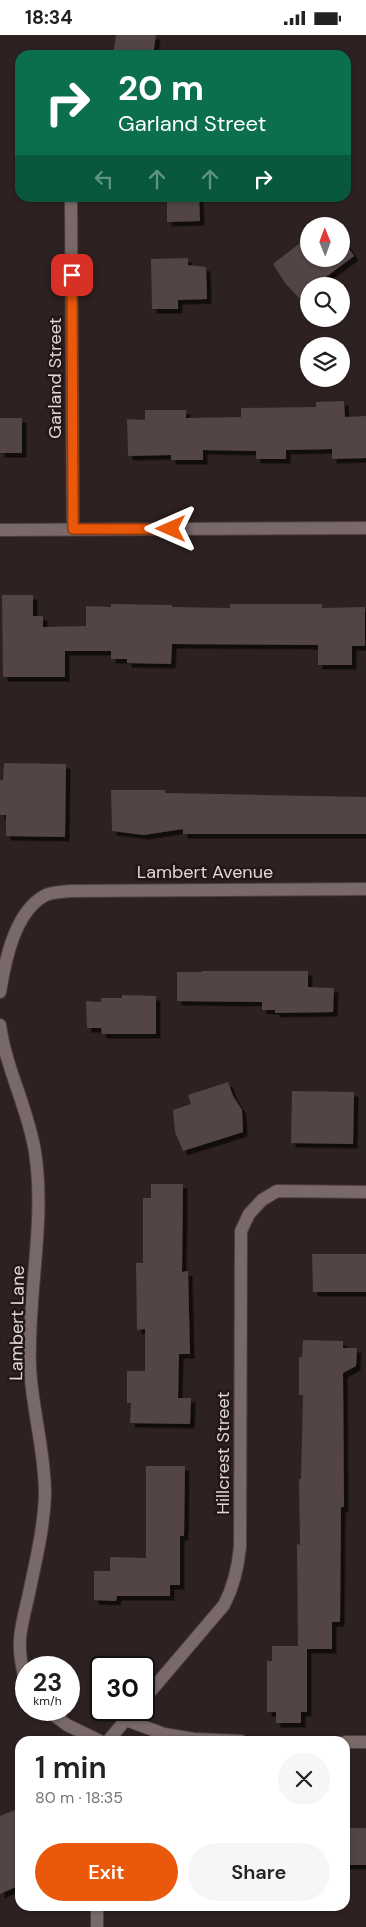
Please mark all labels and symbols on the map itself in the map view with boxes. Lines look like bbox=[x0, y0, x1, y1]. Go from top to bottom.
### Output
north arrow bbox=[300, 217, 350, 267]
pin bbox=[51, 254, 93, 296]
street label: Garland Street bbox=[43, 317, 67, 439]
position arrow bbox=[144, 502, 196, 554]
street label: Lambert Avenue bbox=[137, 860, 273, 884]
street label: Lambert Lane bbox=[4, 1265, 30, 1381]
street label: Hillcrest Street bbox=[211, 1392, 235, 1514]
speed limit sign: 30 bbox=[90, 1656, 155, 1721]

